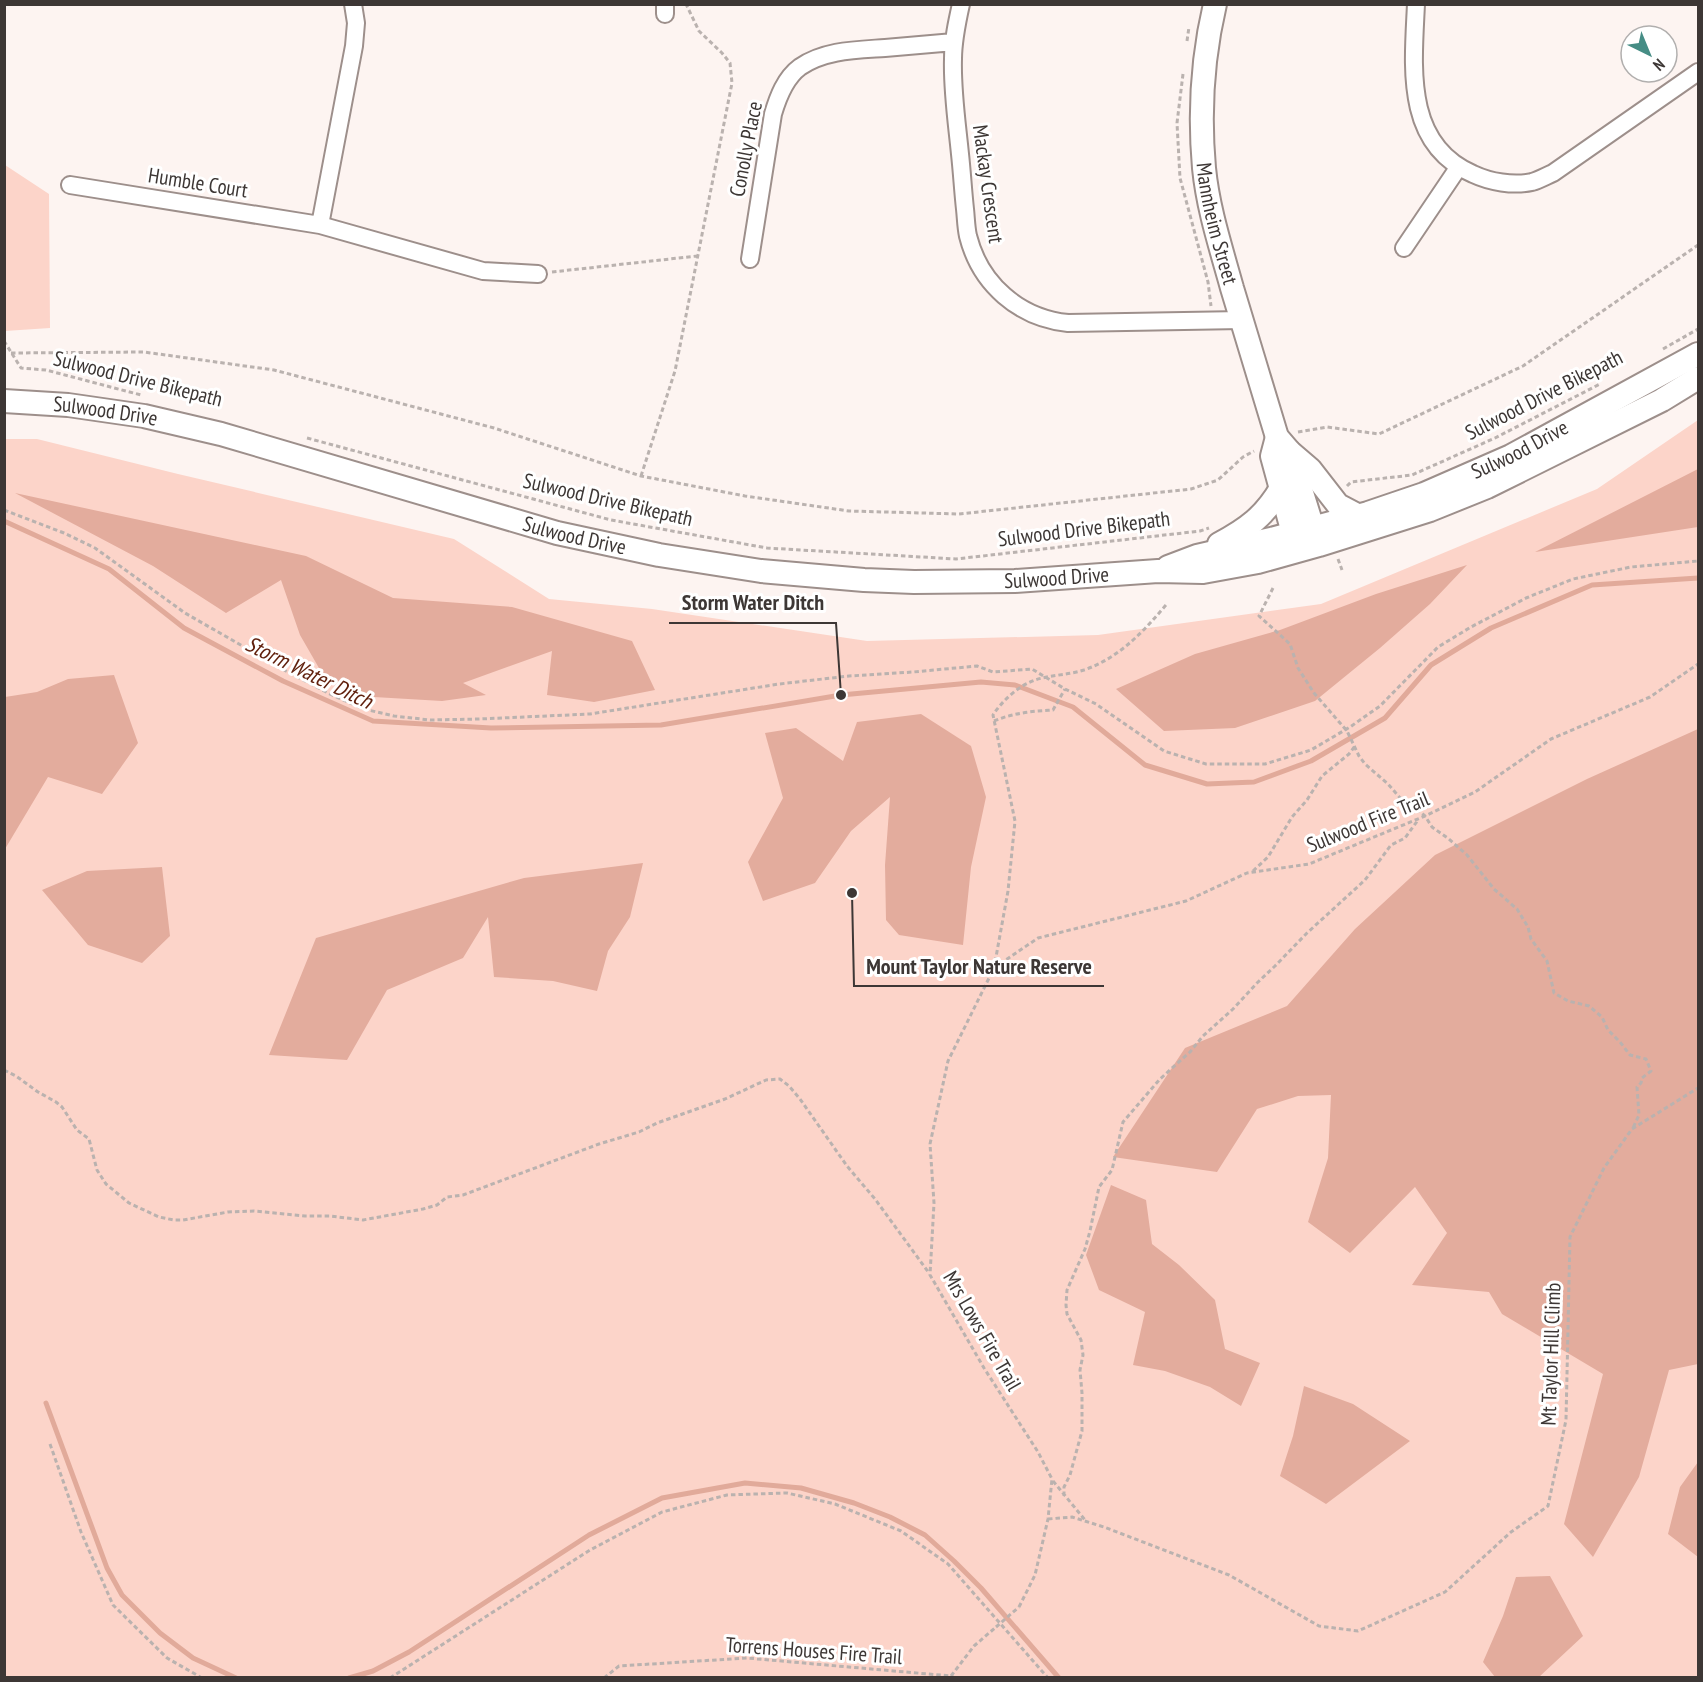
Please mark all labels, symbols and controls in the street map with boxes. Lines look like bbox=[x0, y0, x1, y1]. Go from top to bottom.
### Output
north arrow bbox=[1619, 24, 1679, 84]
text: N bbox=[1649, 55, 1669, 75]
street label: Conolly Place bbox=[723, 99, 768, 199]
street label: Mackay Crescent bbox=[967, 123, 1010, 245]
street label: Humble Court bbox=[146, 161, 250, 204]
street label: Mannheim Street bbox=[1191, 161, 1244, 288]
street label: Sulwood Drive Bikepath bbox=[1461, 343, 1627, 446]
street label: Sulwood Drive Bikepath bbox=[51, 346, 225, 412]
street label: Sulwood Drive bbox=[51, 392, 159, 432]
street label: Sulwood Drive bbox=[1467, 413, 1573, 485]
street label: Sulwood Drive Bikepath bbox=[521, 467, 695, 532]
street label: Sulwood Drive Bikepath bbox=[996, 505, 1171, 552]
street label: Sulwood Drive bbox=[520, 510, 629, 561]
street label: Sulwood Drive bbox=[1004, 560, 1110, 594]
callout: Storm Water Ditch bbox=[669, 583, 836, 623]
text: Storm Water Ditch bbox=[682, 588, 824, 616]
water label: Storm Water Ditch bbox=[241, 629, 378, 715]
street label: Sulwood Fire Trail bbox=[1303, 785, 1433, 858]
callout: Mount Taylor Nature Reserve bbox=[854, 946, 1104, 986]
text: Mount Taylor Nature Reserve bbox=[866, 952, 1092, 980]
street label: Mrs Lows Fire Trail bbox=[937, 1266, 1028, 1396]
street label: Mt Taylor Hill Climb bbox=[1535, 1282, 1566, 1426]
street label: Torrens Houses Fire Trail bbox=[725, 1631, 903, 1670]

